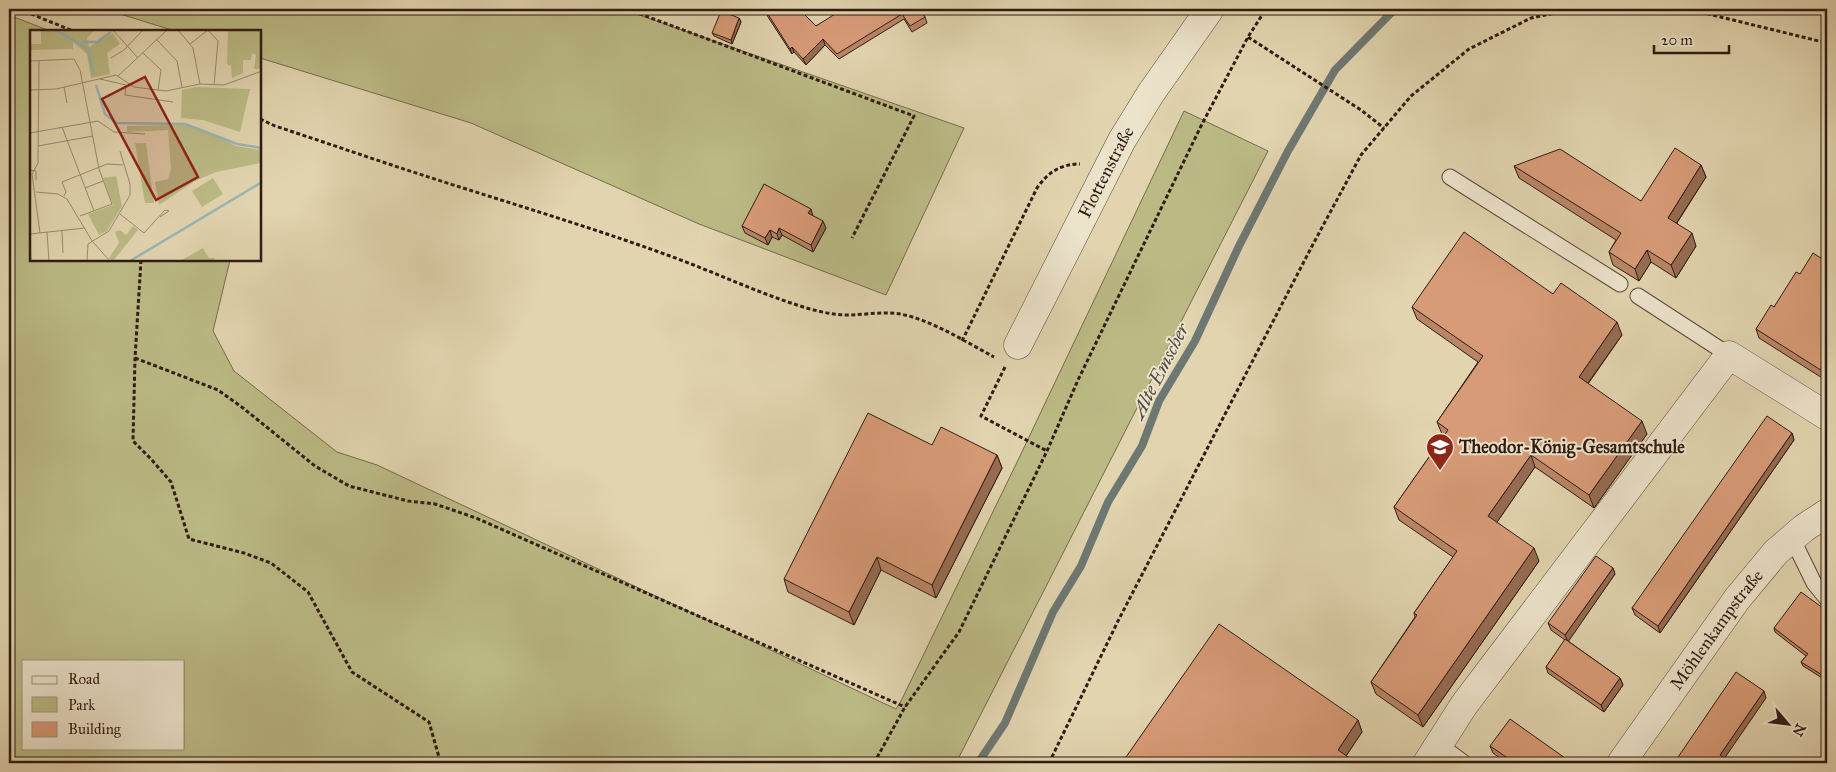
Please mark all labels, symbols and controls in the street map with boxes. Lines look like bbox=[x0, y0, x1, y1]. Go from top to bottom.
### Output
scale bar bbox=[1654, 22, 1728, 54]
inset map bbox=[30, 30, 261, 261]
text: 20 m bbox=[1661, 31, 1693, 49]
street label: Flottenstraße bbox=[1073, 122, 1139, 222]
water label: Alte Emscher bbox=[1125, 319, 1194, 424]
school or university icon: Theodor-König-Gesamtschule bbox=[1425, 432, 1455, 471]
place label: Theodor-König-Gesamtschule bbox=[1458, 436, 1685, 459]
street label: Möhlenkampstraße bbox=[1665, 565, 1768, 694]
legend bbox=[22, 660, 185, 750]
text: Road bbox=[68, 670, 100, 688]
text: Park bbox=[68, 696, 95, 714]
north arrow bbox=[1764, 700, 1814, 750]
text: Building bbox=[68, 720, 122, 738]
text: N bbox=[1789, 721, 1809, 739]

